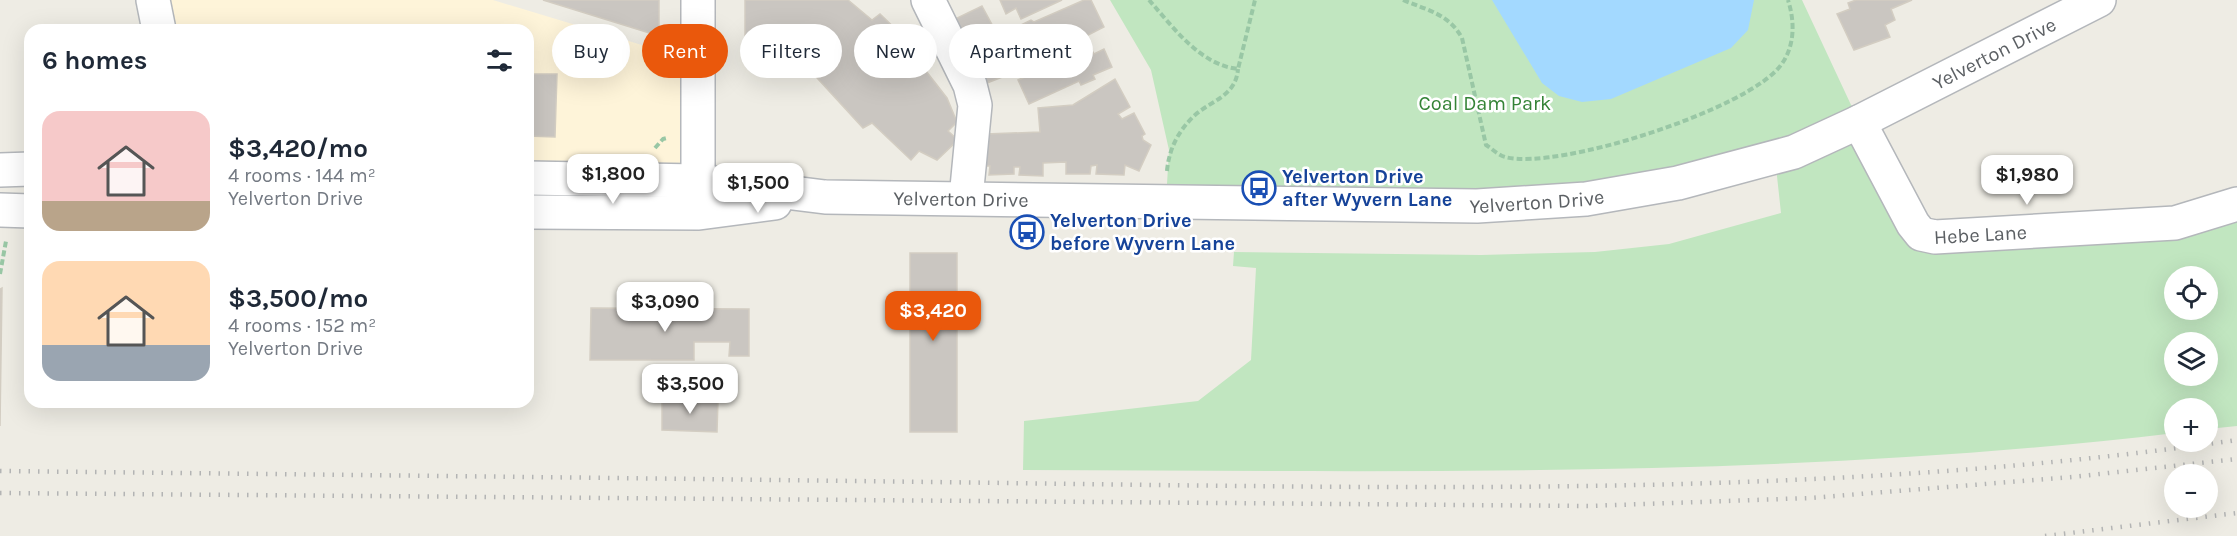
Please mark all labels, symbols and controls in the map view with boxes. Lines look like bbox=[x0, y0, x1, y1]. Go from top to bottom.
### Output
street label: Yelverton Drive bbox=[1929, 12, 2060, 94]
chip: Buy bbox=[552, 24, 630, 78]
chip: Rent bbox=[642, 24, 728, 78]
chip: Filters bbox=[740, 24, 842, 78]
chip: New bbox=[854, 24, 937, 78]
chip: Apartment bbox=[949, 24, 1093, 78]
icon: filters bbox=[483, 44, 516, 77]
text: 6 homes bbox=[42, 45, 147, 76]
park label: Coal Dam Park bbox=[1419, 92, 1551, 115]
text: $3,420/mo bbox=[228, 133, 368, 164]
icon: home bbox=[90, 135, 162, 207]
pin: $1,800 bbox=[564, 154, 662, 205]
pin: $1,980 bbox=[1978, 155, 2076, 206]
text: $1,800 bbox=[581, 162, 645, 185]
pin: $1,500 bbox=[709, 163, 807, 214]
text: $1,980 bbox=[1995, 163, 2059, 186]
text: 4 rooms · 144 m² bbox=[228, 164, 376, 187]
place label: Yelverton Drive after Wyvern Lane bbox=[1282, 165, 1452, 211]
bus stop icon: Yelverton Drive after Wyvern Lane bbox=[1241, 170, 1277, 206]
text: $1,500 bbox=[727, 171, 789, 194]
street label: Yelverton Drive bbox=[1469, 185, 1606, 218]
street label: Yelverton Drive bbox=[893, 186, 1029, 211]
text: Yelverton Drive bbox=[228, 187, 363, 210]
place label: Yelverton Drive before Wyvern Lane bbox=[1050, 209, 1235, 255]
bus stop icon: Yelverton Drive before Wyvern Lane bbox=[1009, 214, 1045, 250]
street label: Hebe Lane bbox=[1933, 220, 2028, 249]
map controls bbox=[2164, 266, 2218, 518]
button: locate bbox=[2164, 266, 2218, 320]
pin: $3,090 bbox=[616, 282, 714, 333]
text: $3,500/mo bbox=[228, 283, 368, 314]
icon: home bbox=[90, 285, 162, 357]
text: $3,090 bbox=[631, 290, 699, 313]
pin: $3,420 bbox=[884, 291, 982, 342]
text: $3,420 bbox=[899, 299, 967, 322]
text: 4 rooms · 152 m² bbox=[228, 314, 376, 337]
button: layers bbox=[2164, 332, 2218, 386]
text: Yelverton Drive bbox=[228, 337, 363, 360]
pin: $3,500 bbox=[641, 364, 739, 415]
text: $3,500 bbox=[656, 372, 724, 395]
button: + bbox=[2164, 398, 2218, 452]
button: − bbox=[2164, 464, 2218, 518]

